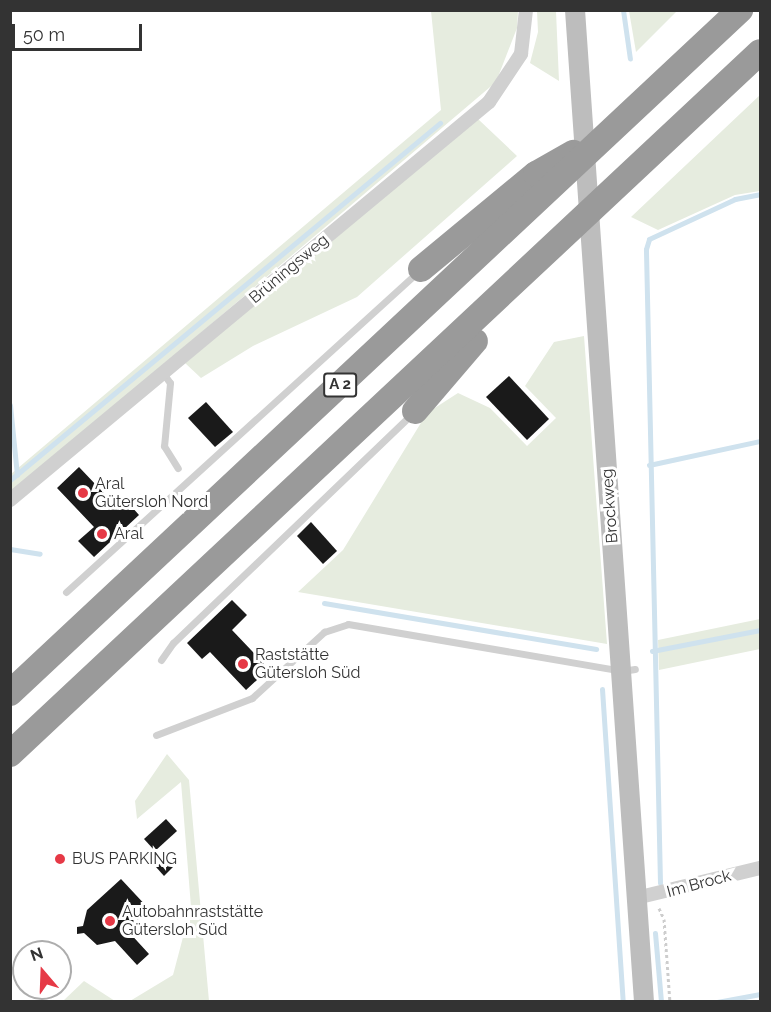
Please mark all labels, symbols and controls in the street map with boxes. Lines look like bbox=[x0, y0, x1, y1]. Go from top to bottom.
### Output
scale bar bbox=[15, 12, 146, 50]
text: 50 m bbox=[23, 24, 65, 45]
street label: Brüningsweg bbox=[246, 230, 332, 308]
road number: A 2 bbox=[322, 373, 358, 397]
street label: Brockweg bbox=[598, 468, 622, 544]
place label: Aral Gütersloh Nord bbox=[95, 474, 208, 512]
marker: Aral Gütersloh Nord bbox=[76, 486, 90, 500]
place label: Aral bbox=[114, 524, 143, 544]
marker: Aral bbox=[95, 527, 109, 541]
place label: Raststätte Gütersloh Süd bbox=[255, 645, 360, 683]
marker: Raststätte Gütersloh Süd bbox=[236, 657, 250, 671]
place label: BUS PARKING bbox=[72, 849, 177, 869]
marker: BUS PARKING bbox=[53, 852, 67, 866]
street label: Im Brock bbox=[665, 866, 733, 902]
place label: Autobahnraststätte Gütersloh Süd bbox=[122, 902, 263, 940]
marker: Autobahnraststätte Gütersloh Süd bbox=[103, 914, 117, 928]
north arrow bbox=[12, 940, 72, 1000]
text: N bbox=[28, 943, 45, 965]

